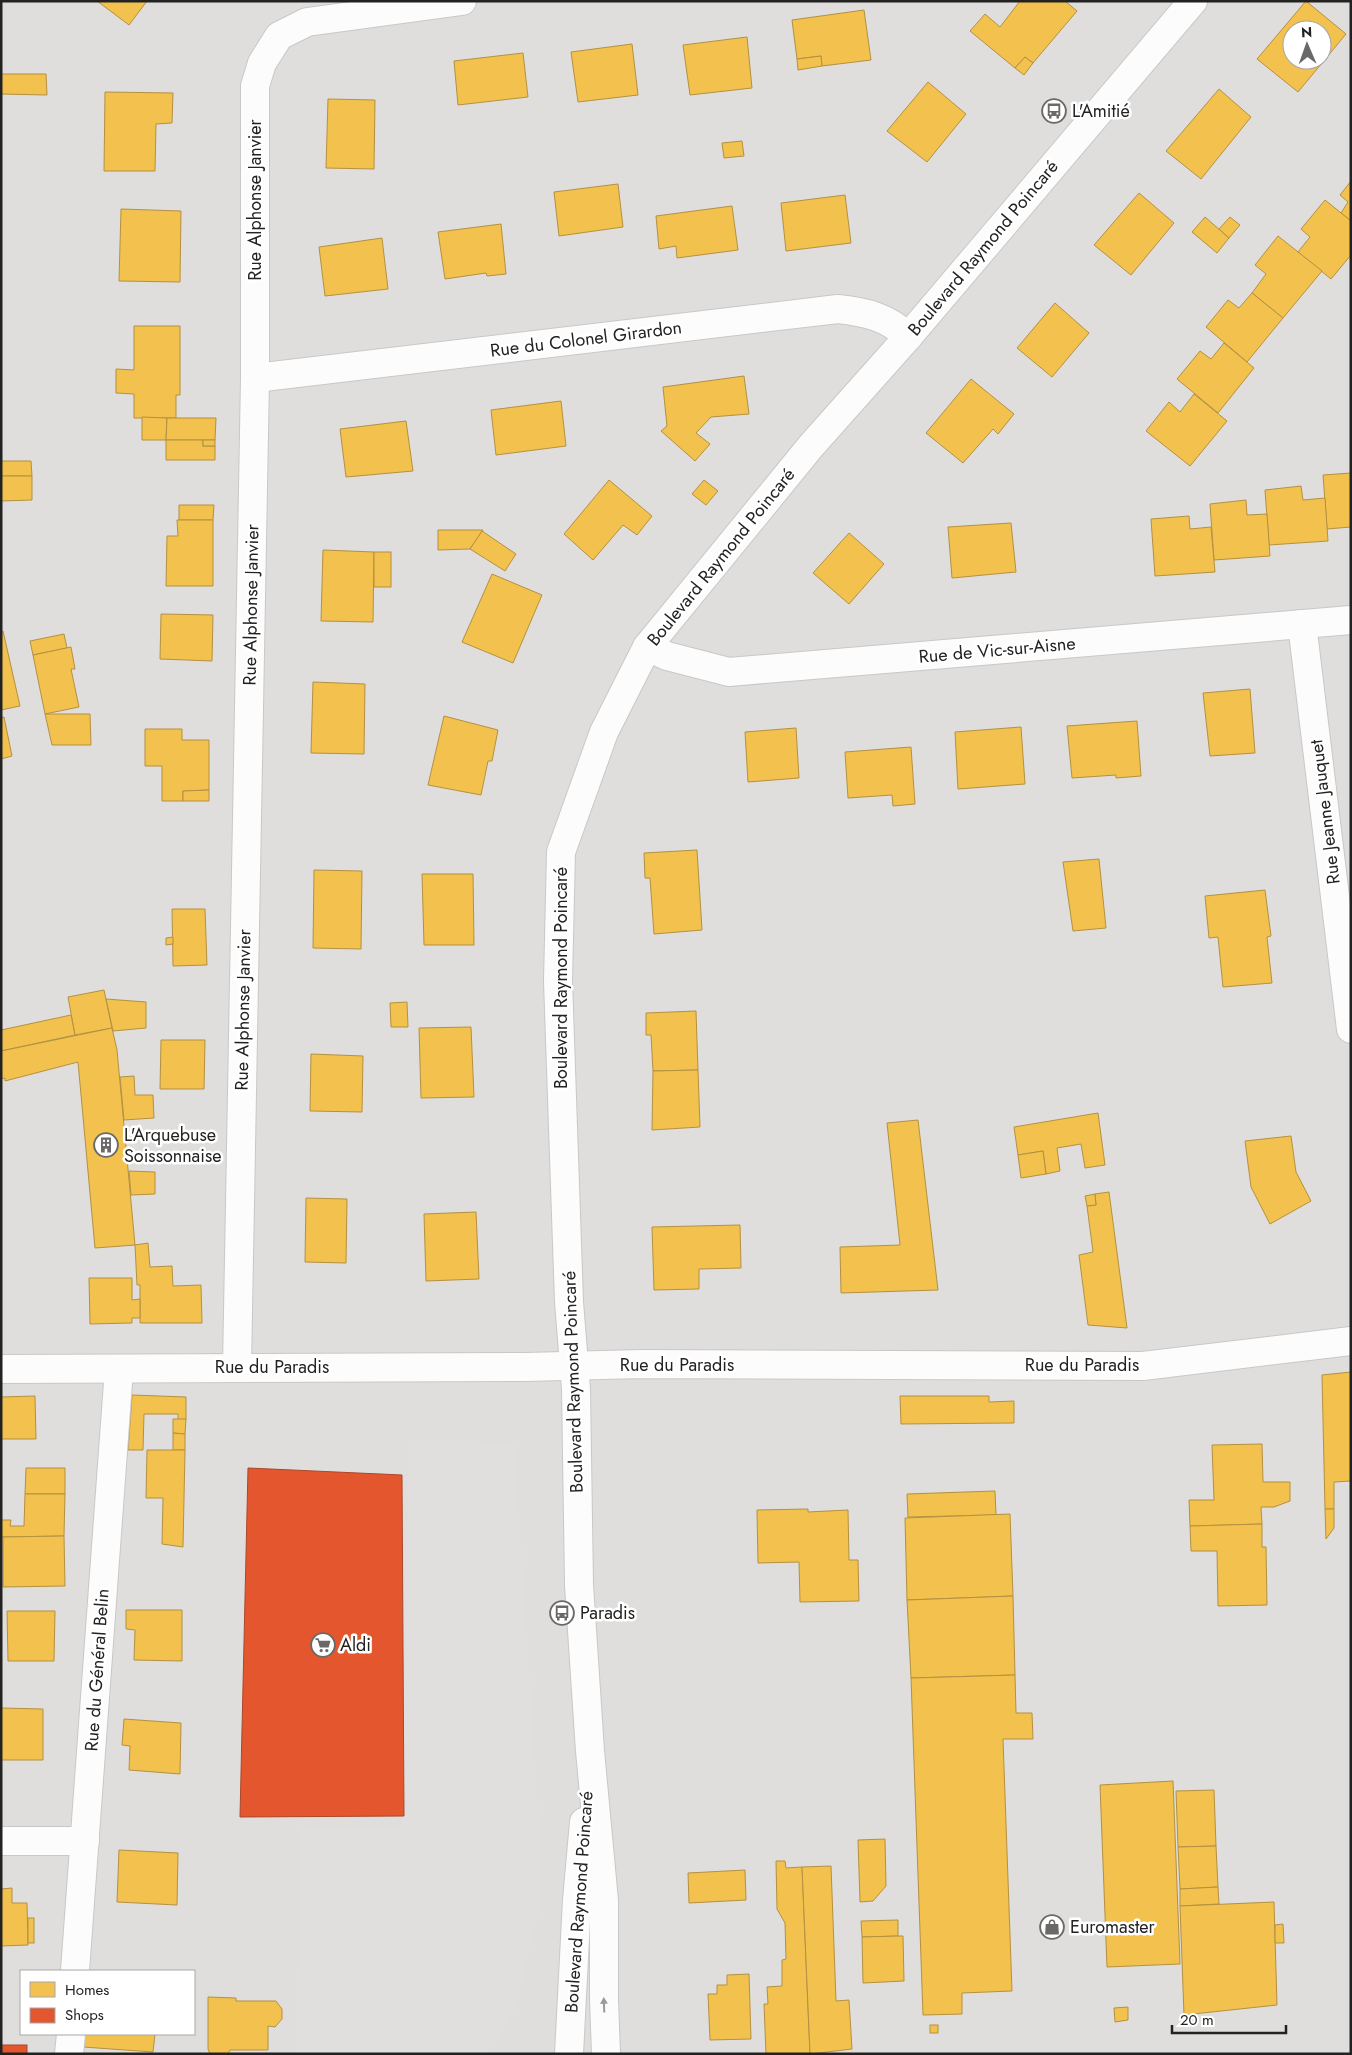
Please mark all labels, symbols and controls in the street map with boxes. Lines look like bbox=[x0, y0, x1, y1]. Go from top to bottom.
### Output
north arrow bbox=[1282, 20, 1332, 70]
text: N bbox=[1301, 22, 1312, 42]
bus stop icon: L'Amitié bbox=[1041, 98, 1067, 124]
place label: L'Amitié bbox=[1072, 98, 1130, 124]
street label: Rue Alphonse Janvier bbox=[242, 118, 268, 281]
street label: Boulevard Raymond Poincaré bbox=[902, 155, 1064, 341]
street label: Rue du Colonel Girardon bbox=[489, 314, 683, 364]
street label: Boulevard Raymond Poincaré bbox=[641, 463, 801, 651]
street label: Rue Alphonse Janvier bbox=[237, 523, 265, 686]
street label: Rue de Vic-sur-Aisne bbox=[918, 630, 1076, 670]
street label: Rue Jeanne Jauquet bbox=[1303, 737, 1347, 886]
street label: Boulevard Raymond Poincaré bbox=[548, 867, 574, 1089]
street label: Rue Alphonse Janvier bbox=[229, 928, 257, 1091]
place label: L'Arquebuse Soissonnaise bbox=[124, 1122, 221, 1169]
building icon: L'Arquebuse Soissonnaise bbox=[93, 1132, 119, 1158]
street label: Boulevard Raymond Poincaré bbox=[556, 1271, 590, 1493]
street label: Rue du Paradis bbox=[620, 1352, 734, 1378]
street label: Rue du Paradis bbox=[1025, 1352, 1139, 1378]
street label: Rue du Paradis bbox=[215, 1354, 329, 1380]
street label: Rue du Général Belin bbox=[78, 1588, 116, 1752]
bus stop icon: Paradis bbox=[549, 1600, 575, 1626]
place label: Paradis bbox=[580, 1600, 635, 1626]
supermarket icon: Aldi bbox=[310, 1632, 336, 1658]
place label: Aldi bbox=[340, 1632, 371, 1658]
street label: Boulevard Raymond Poincaré bbox=[558, 1790, 600, 2014]
shop icon: Euromaster bbox=[1039, 1914, 1065, 1940]
place label: Euromaster bbox=[1070, 1914, 1156, 1940]
legend bbox=[20, 1970, 195, 2035]
text: Homes bbox=[65, 1979, 109, 2001]
one-way arrow bbox=[600, 1997, 608, 2013]
scale bar bbox=[1172, 2002, 1286, 2034]
text: Shops bbox=[65, 2004, 104, 2026]
text: 20 m bbox=[1180, 2009, 1214, 2031]

